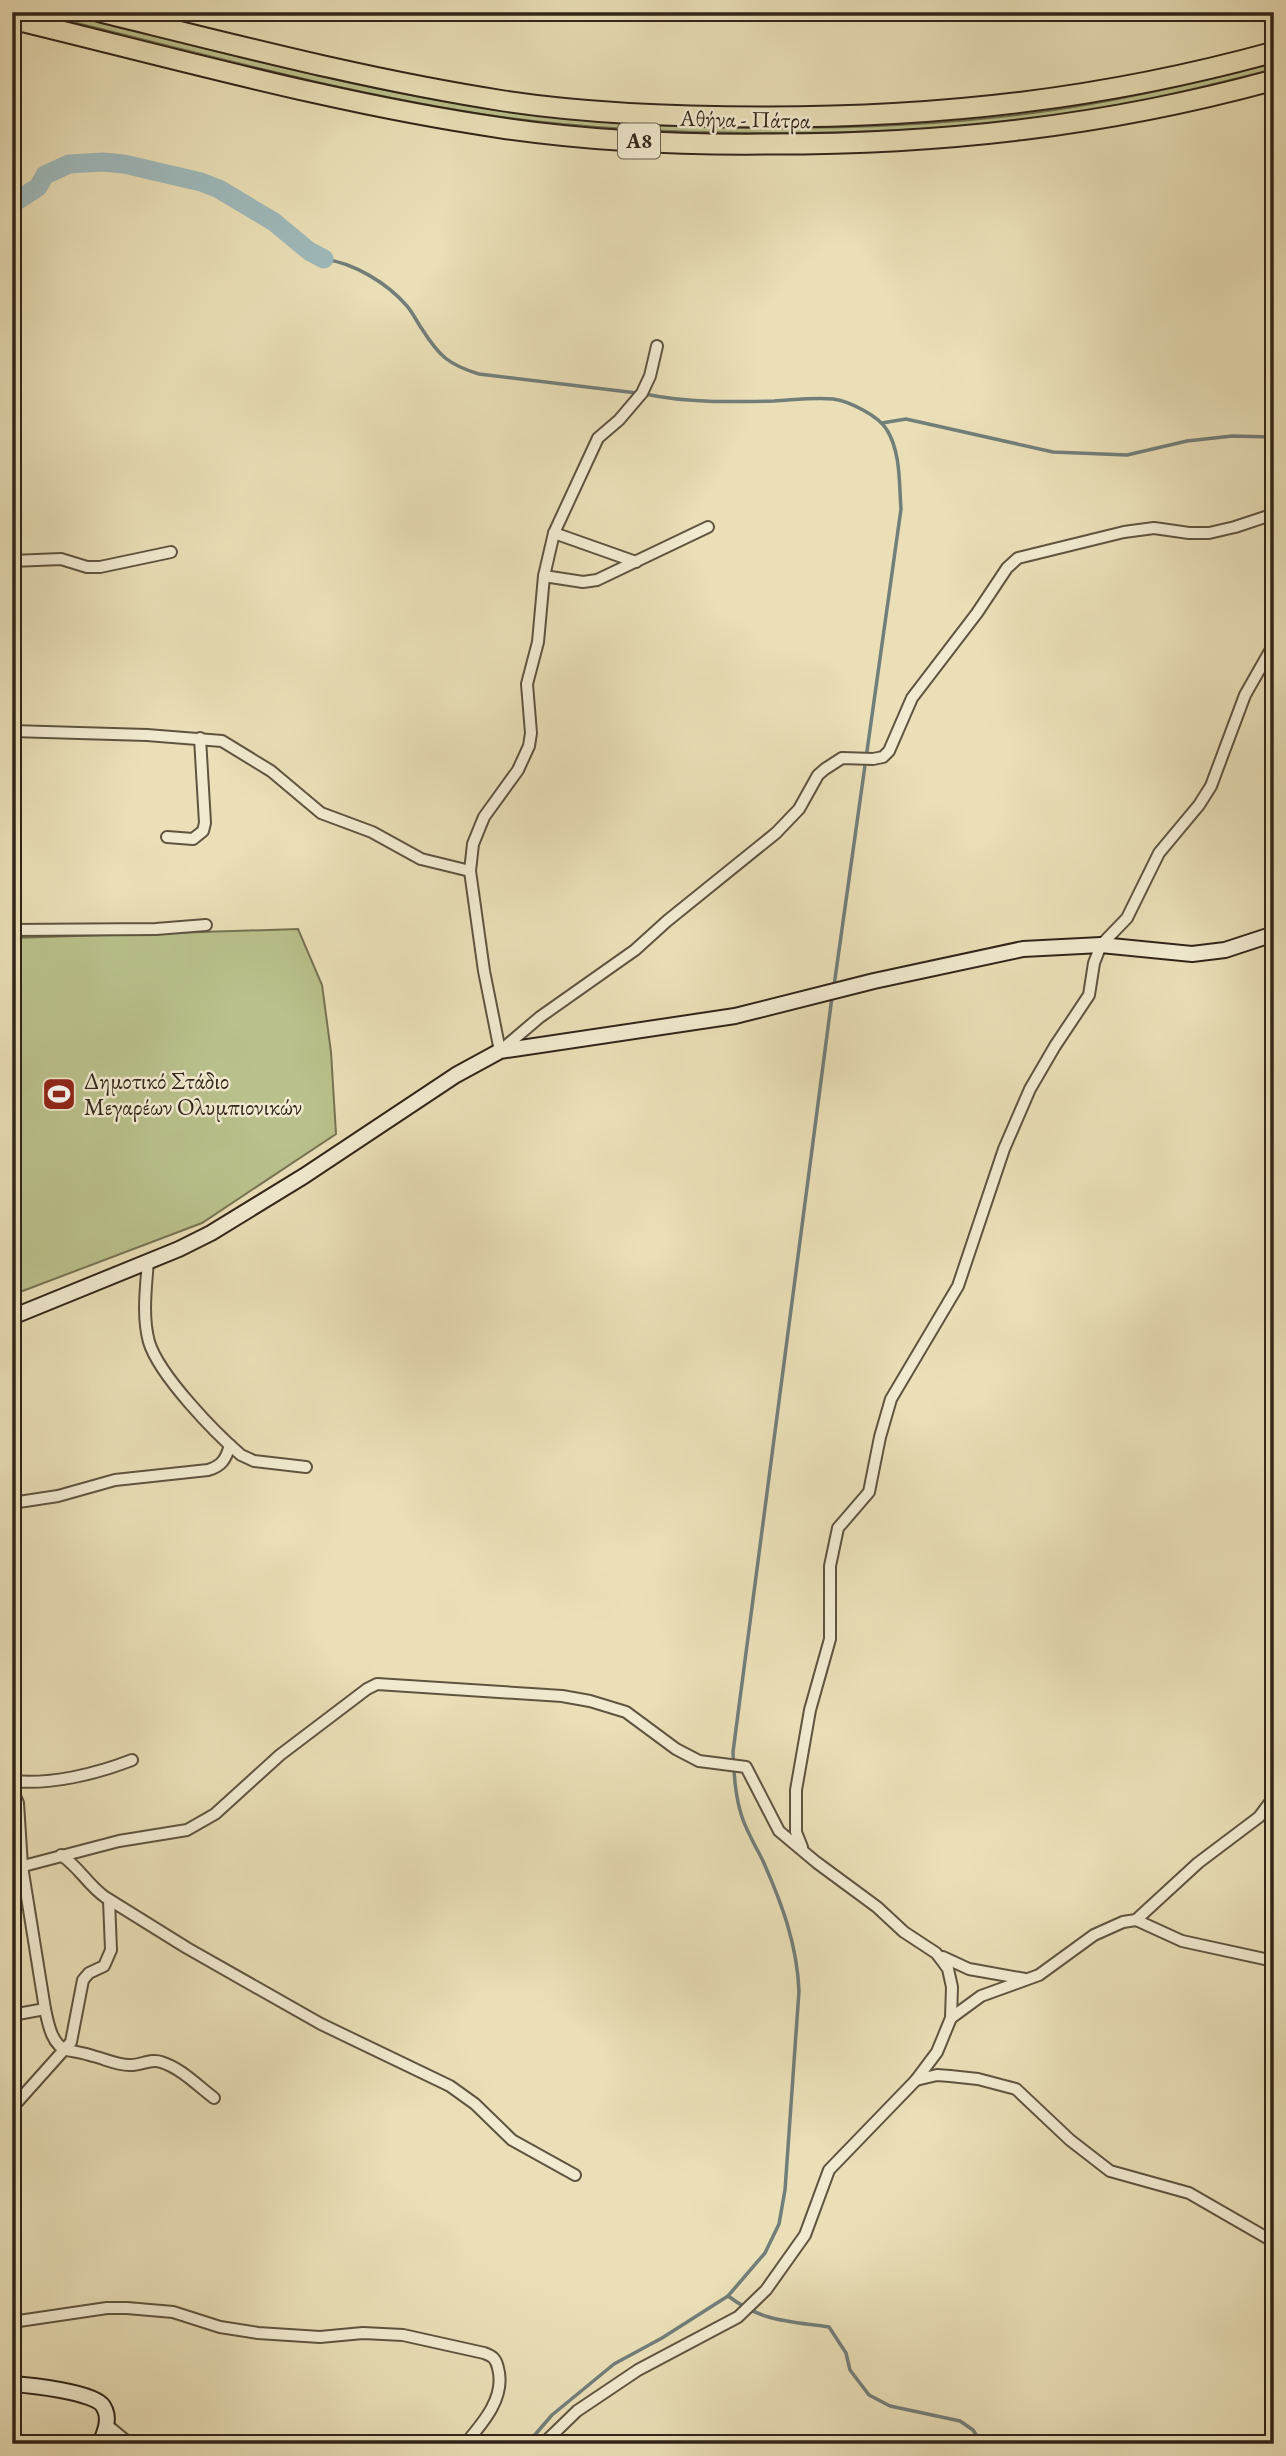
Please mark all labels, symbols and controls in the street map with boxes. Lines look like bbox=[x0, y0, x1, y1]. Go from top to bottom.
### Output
street label: Αθήνα - Πάτρα bbox=[678, 103, 811, 135]
road number: Α8 bbox=[618, 124, 660, 158]
place label: Δημοτικό Στάδιο Μεγαρέων Ολυμπιονικών bbox=[84, 1066, 302, 1122]
sports icon: Δημοτικό Στάδιο Μεγαρέων Ολυμπιονικών bbox=[40, 1075, 78, 1113]

